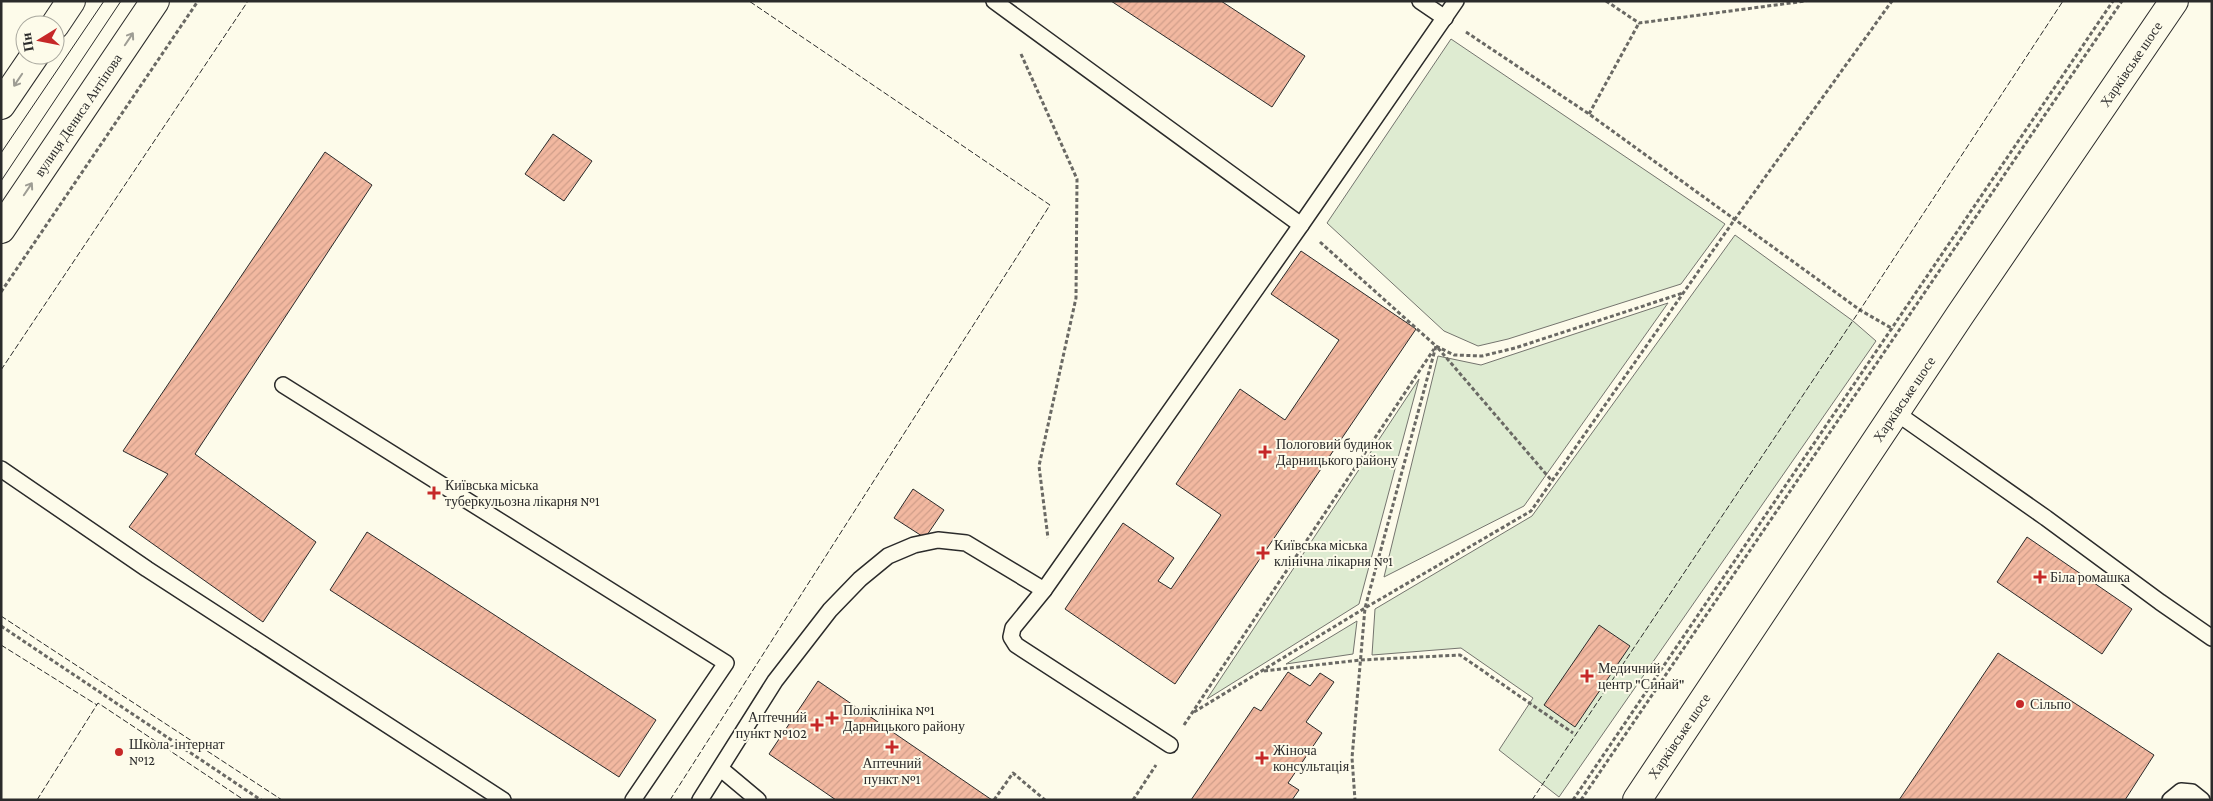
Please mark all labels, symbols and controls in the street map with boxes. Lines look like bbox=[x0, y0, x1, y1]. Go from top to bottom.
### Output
north arrow bbox=[15, 15, 65, 65]
street label: Харківське шосе bbox=[2097, 18, 2165, 110]
text: Пн bbox=[18, 32, 37, 53]
one-way arrow bbox=[124, 33, 134, 47]
street label: вулиця Дениса Антіпова bbox=[31, 50, 125, 179]
one-way arrow bbox=[13, 73, 23, 87]
one-way arrow bbox=[24, 182, 34, 196]
street label: Харківське шосе bbox=[1870, 353, 1938, 445]
place label: Пологовий будинок Дарницького району bbox=[1276, 436, 1398, 468]
marker: Пологовий будинок Дарницького району bbox=[1258, 445, 1272, 459]
place label: Київська міська туберкульозна лікарня №1 bbox=[445, 477, 600, 509]
marker: Київська міська туберкульозна лікарня №1 bbox=[427, 486, 441, 500]
place label: Київська міська клінічна лікарня №1 bbox=[1274, 537, 1393, 569]
marker: Київська міська клінічна лікарня №1 bbox=[1256, 546, 1270, 560]
place label: Біла ромашка bbox=[2050, 569, 2131, 585]
marker: Біла ромашка bbox=[2034, 571, 2046, 583]
place label: Медичний центр "Синай" bbox=[1598, 660, 1685, 692]
marker: Медичний центр "Синай" bbox=[1580, 669, 1594, 683]
street label: Харківське шосе bbox=[1645, 690, 1713, 782]
place label: Сільпо bbox=[2030, 696, 2071, 712]
marker: Сільпо bbox=[2014, 698, 2026, 710]
place label: Поліклініка №1 Дарницького району bbox=[843, 702, 965, 734]
place label: Аптечний пункт №102 bbox=[736, 709, 808, 741]
marker: Поліклініка №1 Дарницького району bbox=[825, 711, 839, 725]
marker: Аптечний пункт №102 bbox=[811, 719, 823, 731]
place label: Школа-інтернат №12 bbox=[129, 736, 225, 768]
marker: Аптечний пункт №1 bbox=[886, 741, 898, 753]
place label: Жіноча консультація bbox=[1273, 742, 1350, 774]
marker: Школа-інтернат №12 bbox=[113, 746, 125, 758]
marker: Жіноча консультація bbox=[1255, 751, 1269, 765]
place label: Аптечний пункт №1 bbox=[862, 755, 922, 787]

